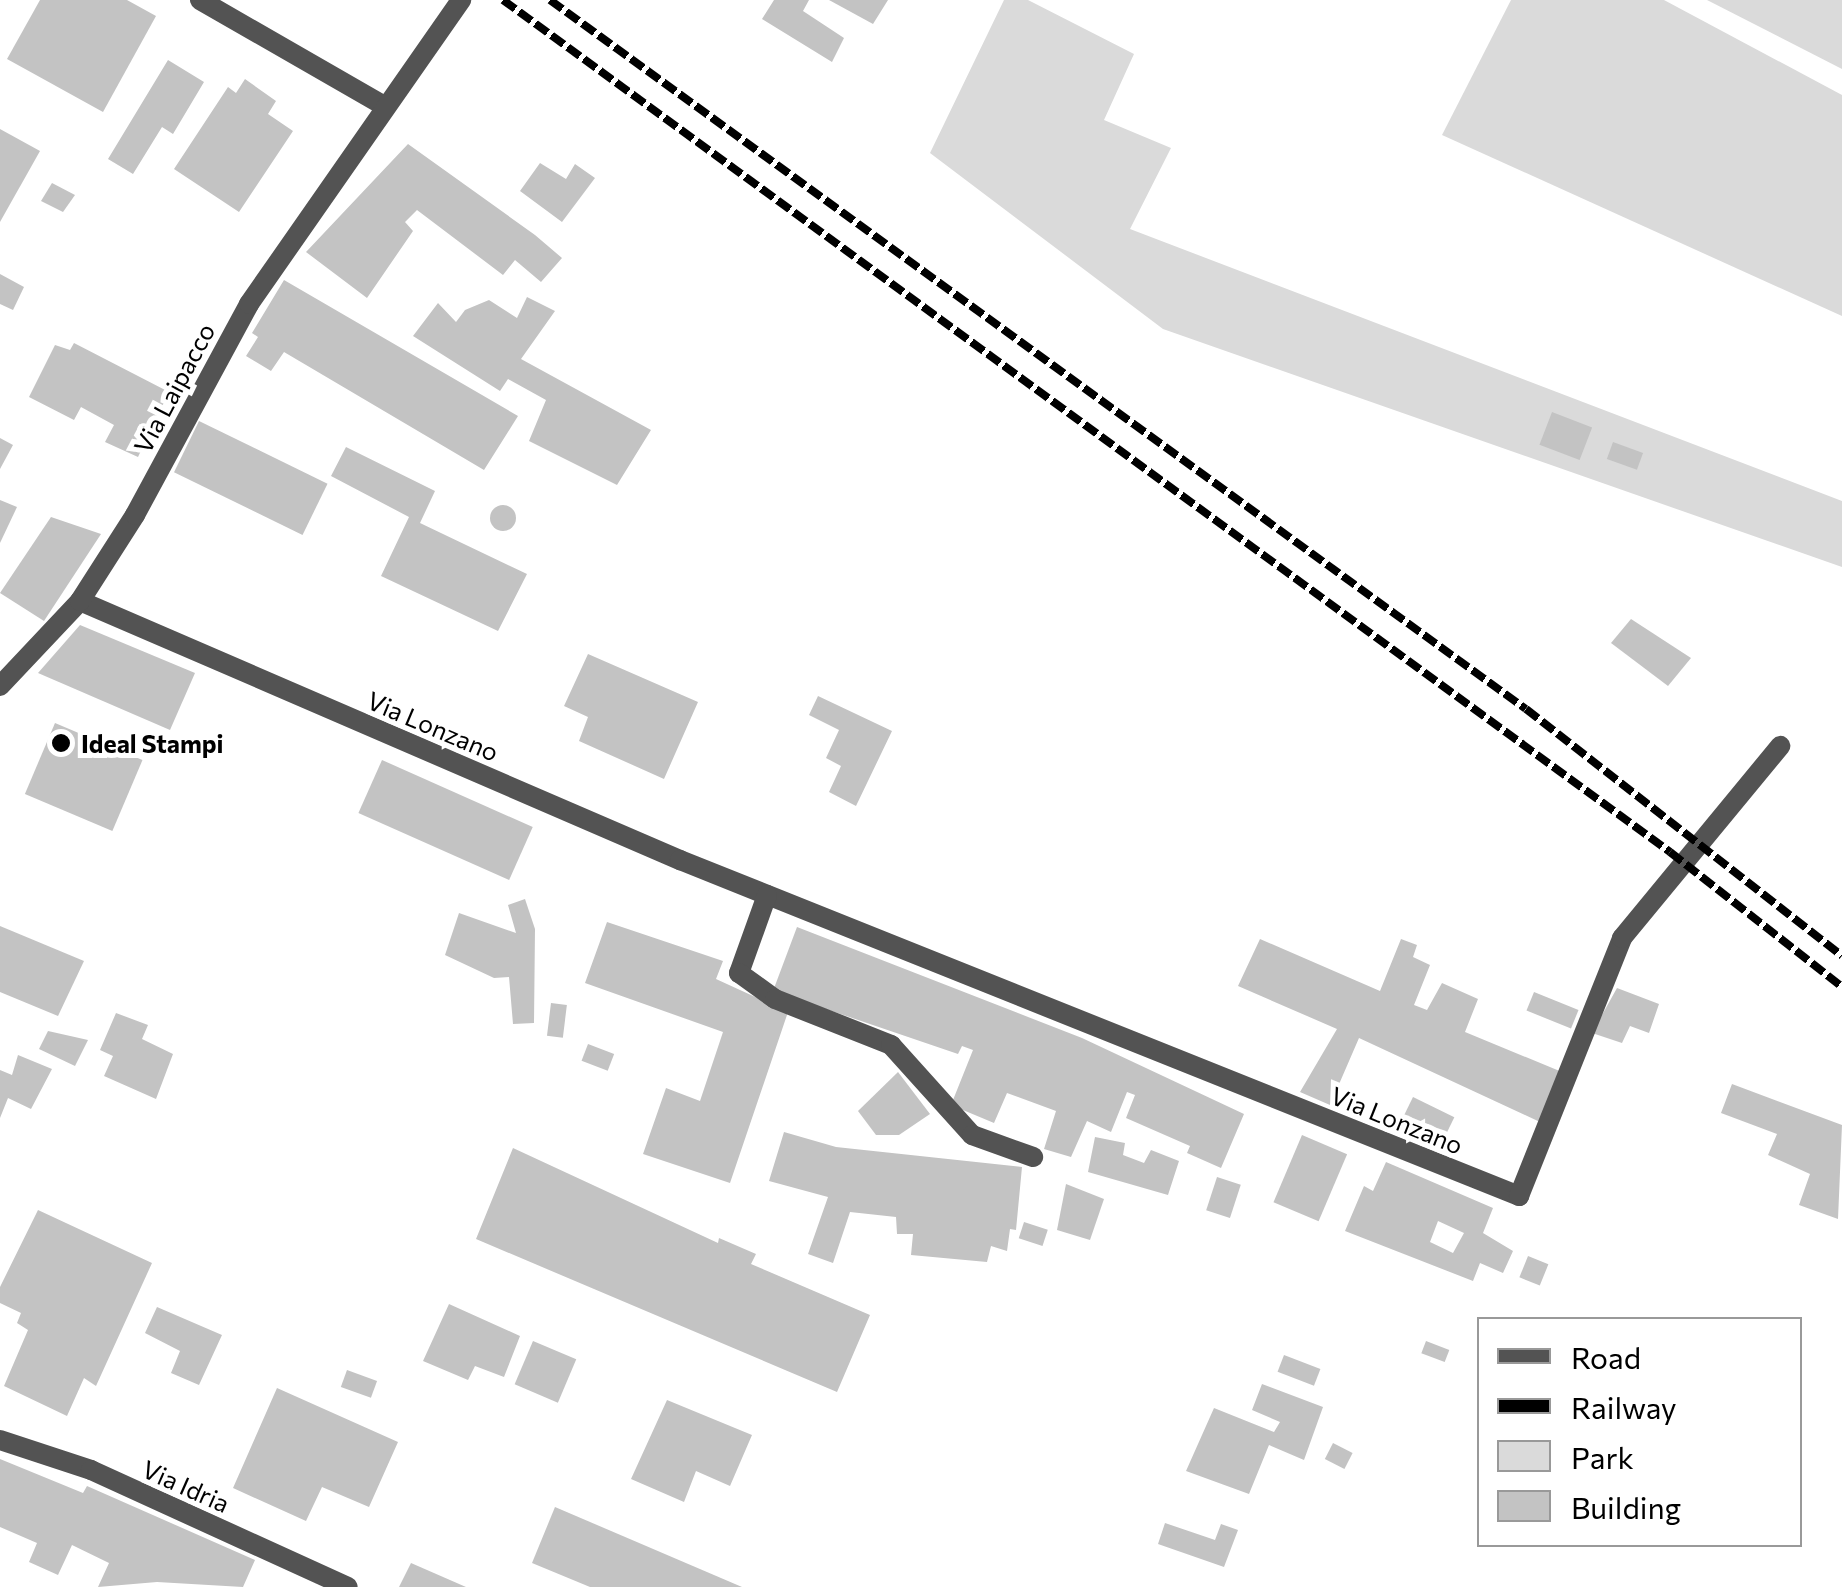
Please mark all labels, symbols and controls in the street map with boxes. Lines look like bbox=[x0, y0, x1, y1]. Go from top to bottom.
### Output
street label: Via Laipacco bbox=[127, 318, 221, 458]
street label: Via Lonzano bbox=[363, 685, 503, 767]
place label: Ideal Stampi bbox=[81, 728, 223, 758]
marker: Ideal Stampi bbox=[50, 732, 72, 754]
street label: Via Lonzano bbox=[1327, 1080, 1467, 1160]
legend bbox=[1477, 1317, 1802, 1547]
text: Road bbox=[1571, 1338, 1641, 1375]
text: Railway bbox=[1571, 1388, 1677, 1425]
text: Park bbox=[1571, 1438, 1634, 1475]
street label: Via Idria bbox=[138, 1454, 234, 1518]
text: Building bbox=[1571, 1488, 1681, 1525]

